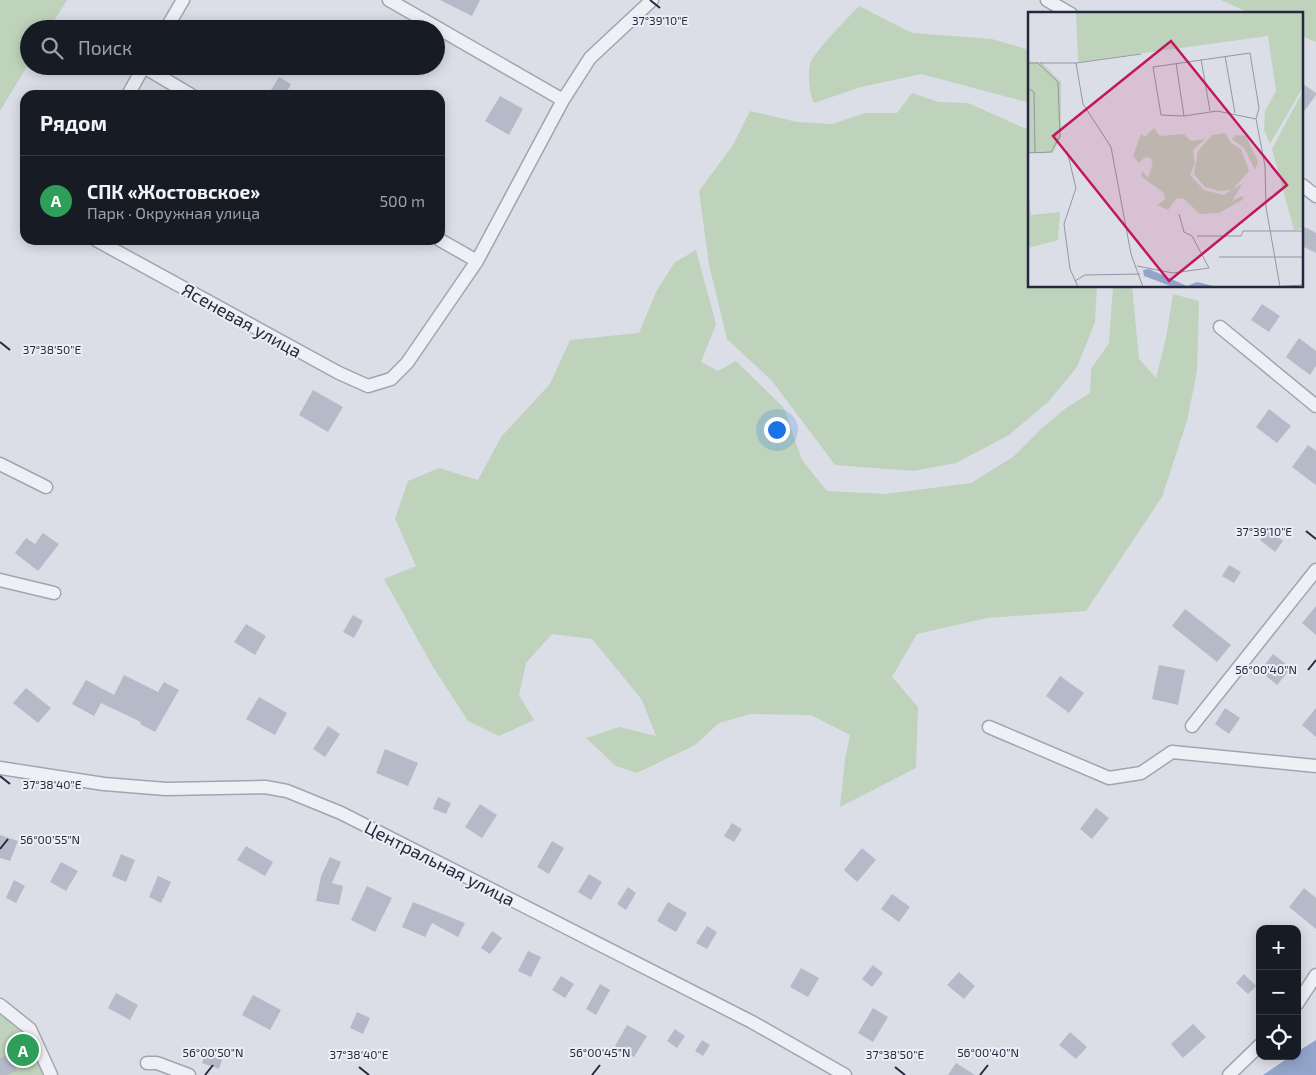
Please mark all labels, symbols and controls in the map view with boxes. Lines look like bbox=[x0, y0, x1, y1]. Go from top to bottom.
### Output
inset map bbox=[1028, 12, 1304, 288]
text: 37°39'10"E bbox=[632, 13, 688, 27]
search box bbox=[20, 20, 445, 75]
icon: search bbox=[38, 34, 66, 62]
text: Поиск bbox=[78, 36, 132, 59]
text: Рядом bbox=[40, 110, 107, 135]
text: СПК «Жостовское» bbox=[87, 180, 260, 203]
text: A bbox=[51, 191, 61, 210]
text: 500 m bbox=[380, 191, 425, 210]
text: Парк · Окружная улица bbox=[87, 203, 260, 222]
street label: Ясеневая улица bbox=[178, 278, 306, 362]
text: 37°38'50"E bbox=[23, 342, 81, 356]
your location bbox=[764, 417, 790, 443]
text: 37°39'10"E bbox=[1236, 524, 1292, 538]
text: 56°00'40"N bbox=[1235, 662, 1297, 676]
text: 37°38'40"E bbox=[23, 777, 82, 791]
street label: Центральная улица bbox=[361, 816, 519, 910]
text: 56°00'55"N bbox=[20, 832, 80, 846]
map controls bbox=[1256, 925, 1301, 1060]
button: + bbox=[1256, 925, 1301, 970]
button: − bbox=[1256, 970, 1301, 1015]
button: locate bbox=[1256, 1015, 1301, 1060]
pin: A bbox=[7, 1031, 39, 1069]
text: 56°00'50"N bbox=[183, 1045, 244, 1059]
text: 56°00'45"N bbox=[570, 1045, 630, 1059]
text: 56°00'40"N bbox=[957, 1045, 1019, 1059]
text: 37°38'40"E bbox=[330, 1047, 389, 1061]
text: 37°38'50"E bbox=[866, 1047, 924, 1061]

